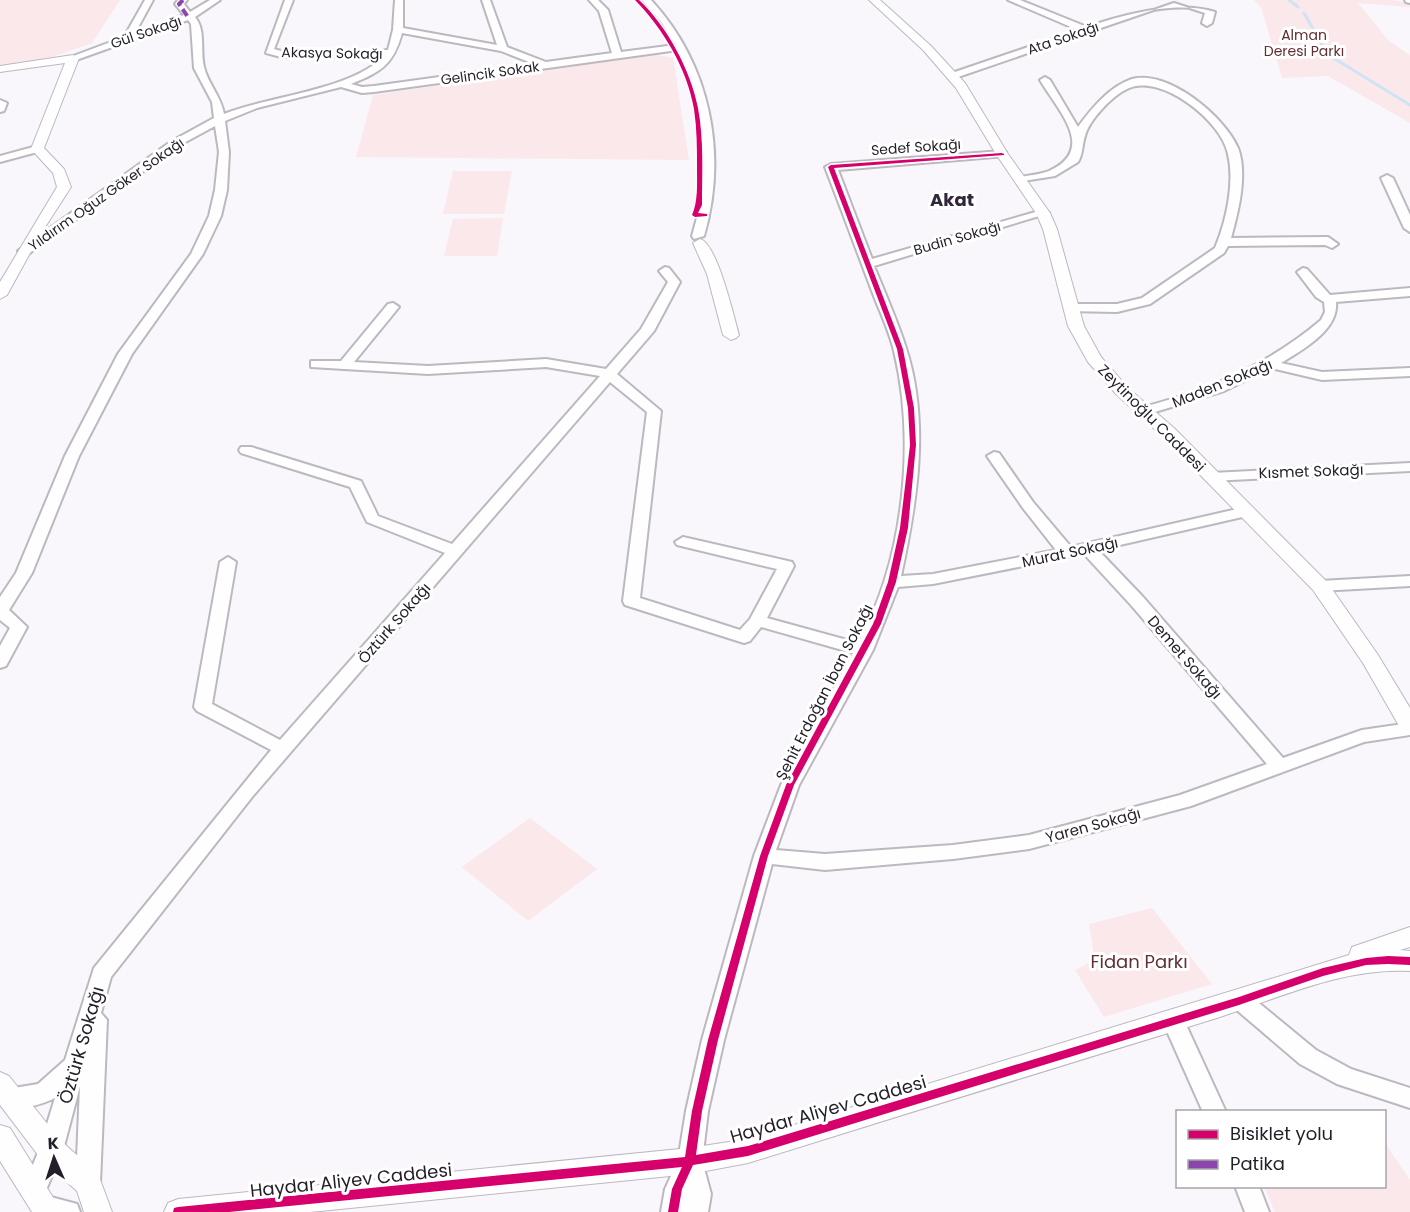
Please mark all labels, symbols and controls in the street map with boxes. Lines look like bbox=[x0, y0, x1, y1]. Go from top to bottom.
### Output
street label: Gül Sokağı bbox=[108, 11, 184, 53]
street label: Ata Sokağı bbox=[1025, 16, 1101, 60]
park label: Alman Deresi Parkı bbox=[1264, 25, 1344, 61]
street label: Akasya Sokağı bbox=[281, 42, 383, 64]
street label: Gelincik Sokak bbox=[439, 56, 541, 90]
street label: Yıldırım Oğuz Göker Sokağı bbox=[24, 133, 188, 255]
street label: Sedef Sokağı bbox=[870, 134, 962, 160]
district label: Akat bbox=[930, 187, 974, 212]
street label: Budin Sokağı bbox=[911, 216, 1003, 260]
street label: Maden Sokağı bbox=[1169, 353, 1275, 413]
street label: Zeytinoğlu Caddesi bbox=[1093, 359, 1211, 477]
street label: Kısmet Sokağı bbox=[1258, 459, 1364, 483]
street label: Murat Sokağı bbox=[1020, 532, 1120, 572]
street label: Öztürk Sokağı bbox=[353, 578, 435, 668]
street label: Şehit Erdoğan İban Sokağı bbox=[770, 600, 878, 784]
street label: Demet Sokağı bbox=[1143, 611, 1227, 703]
street label: Yaren Sokağı bbox=[1043, 802, 1143, 848]
park label: Fidan Parkı bbox=[1090, 949, 1188, 974]
street label: Öztürk Sokağı bbox=[52, 983, 110, 1107]
street label: Haydar Aliyev Caddesi bbox=[727, 1069, 929, 1149]
legend bbox=[1176, 1110, 1386, 1188]
text: Bisiklet yolu bbox=[1230, 1121, 1333, 1146]
north arrow bbox=[24, 1128, 84, 1188]
text: K bbox=[47, 1132, 59, 1155]
text: Patika bbox=[1230, 1151, 1285, 1176]
street label: Haydar Aliyev Caddesi bbox=[249, 1157, 453, 1203]

